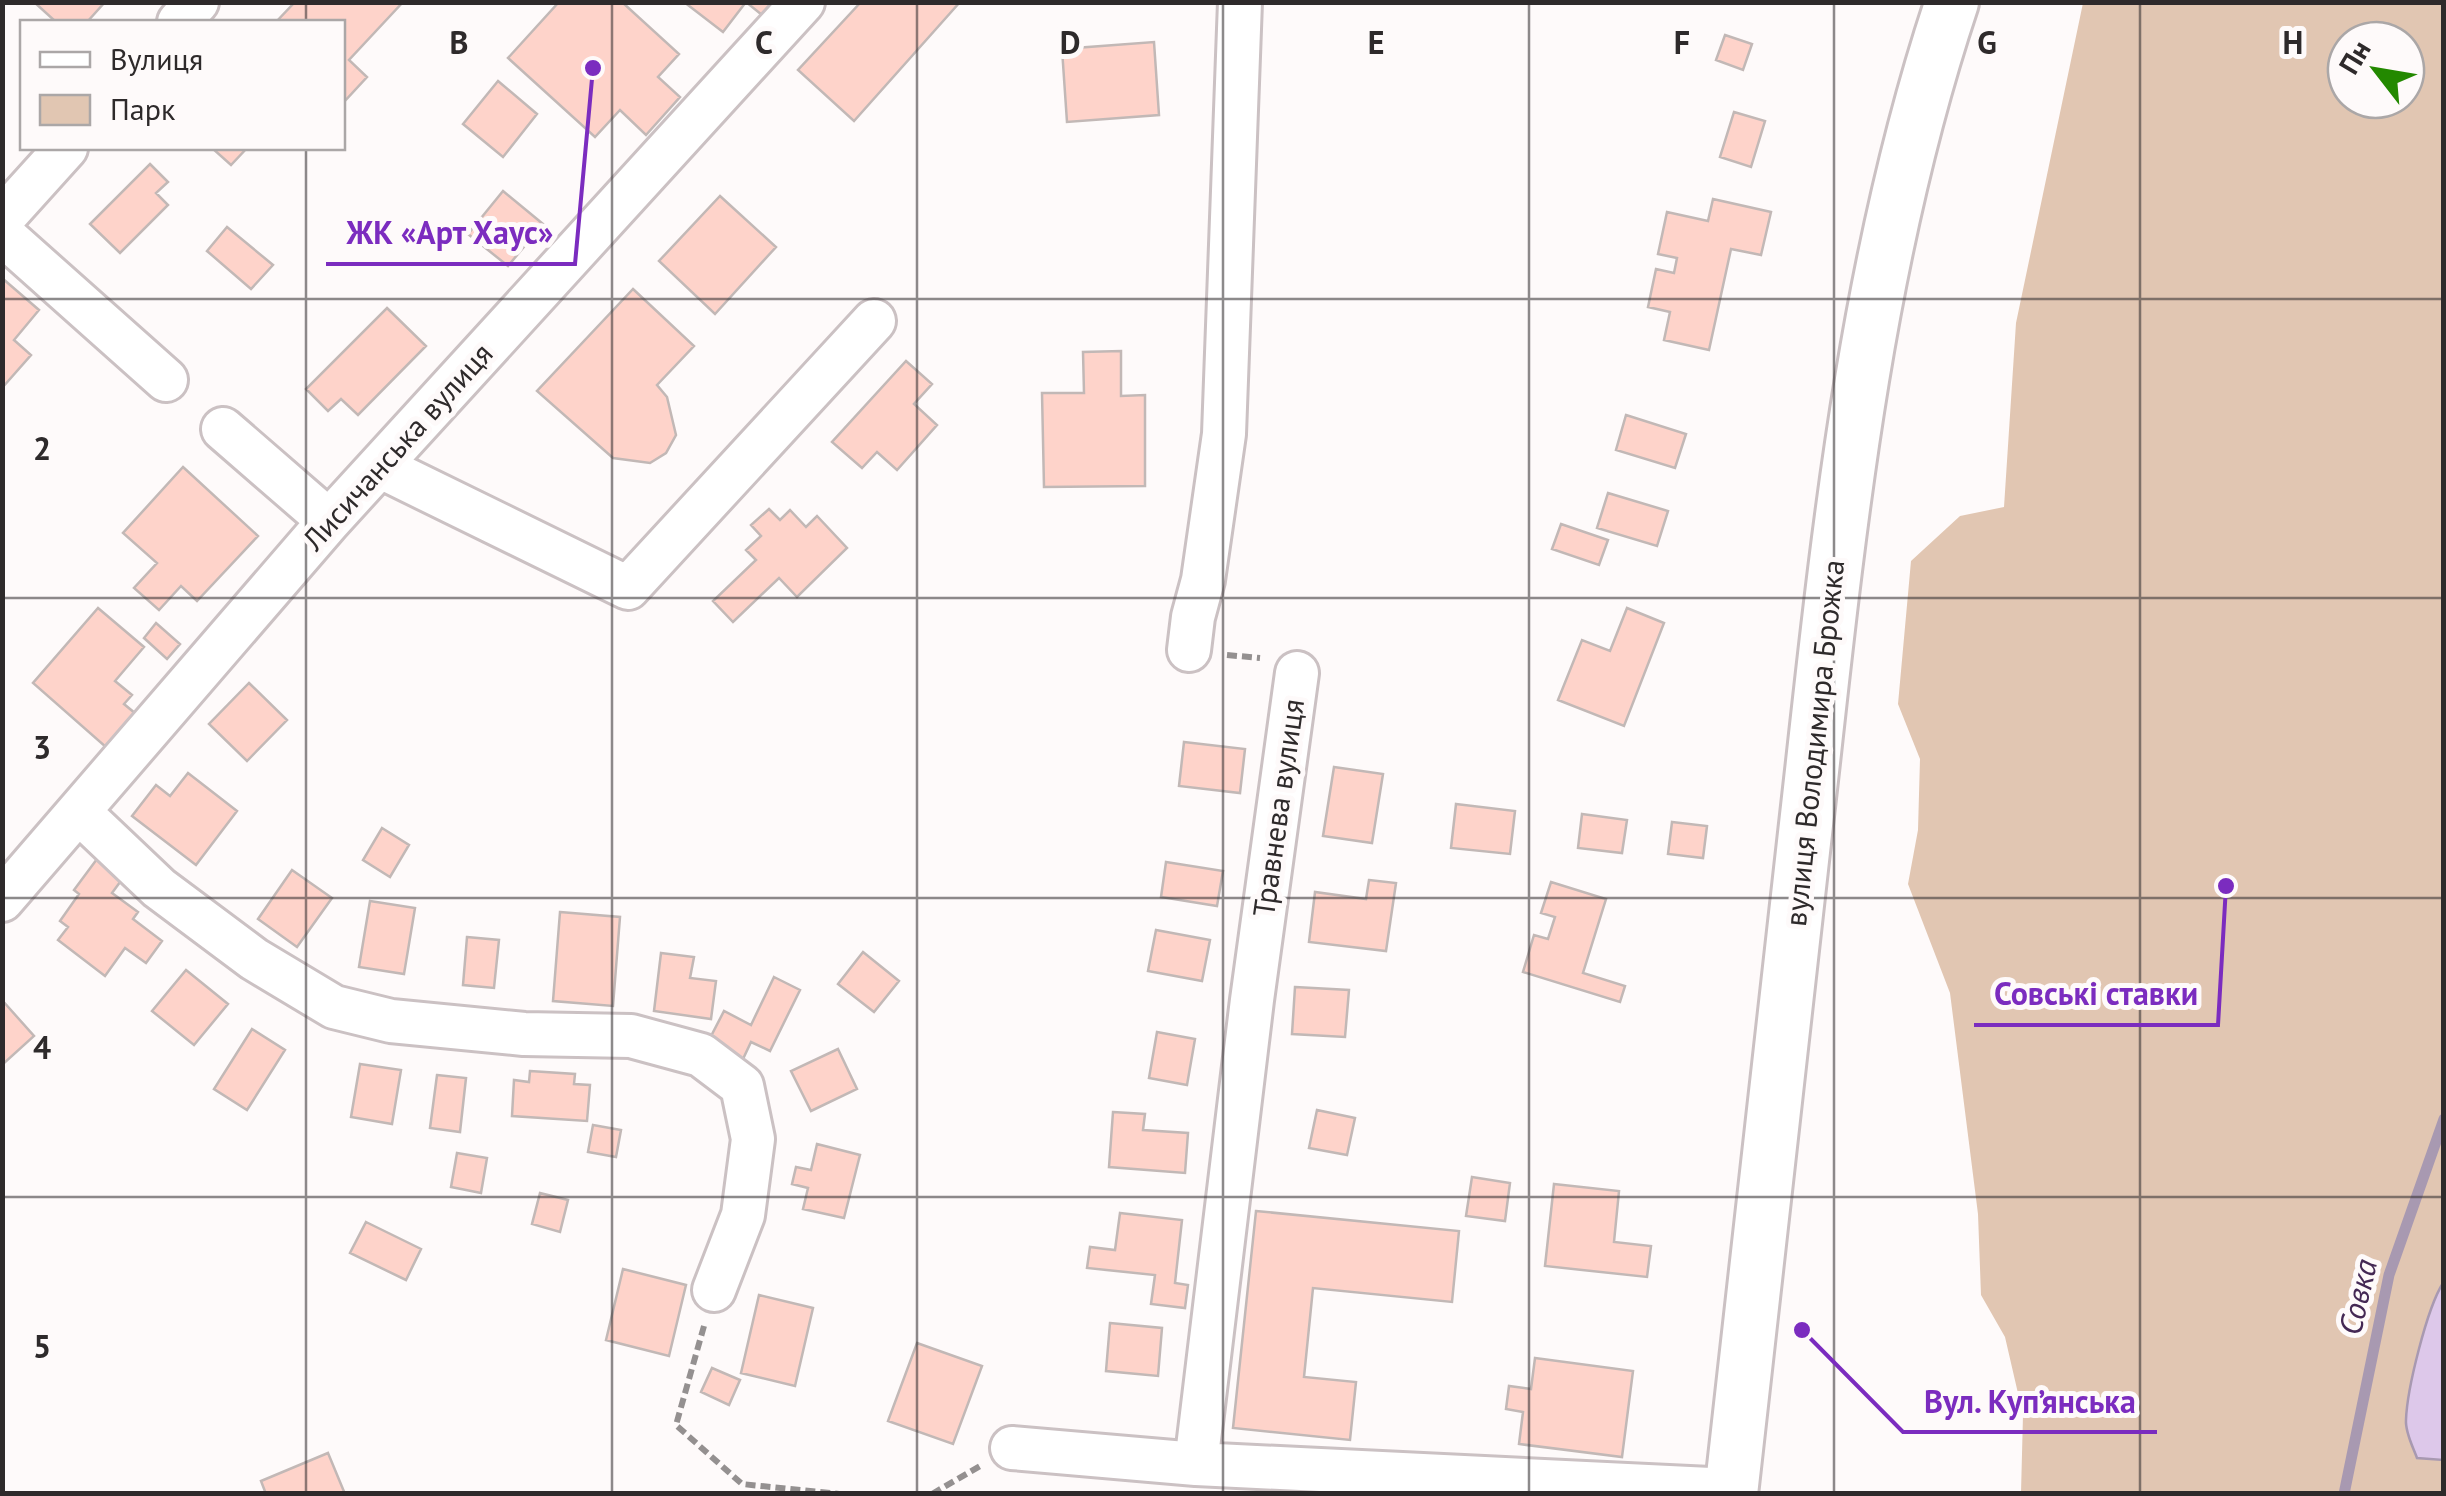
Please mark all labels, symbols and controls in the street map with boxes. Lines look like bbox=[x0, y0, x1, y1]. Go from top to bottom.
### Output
legend bbox=[20, 20, 345, 150]
north arrow bbox=[2326, 20, 2426, 120]
text: B bbox=[450, 21, 468, 63]
text: C bbox=[755, 21, 773, 63]
text: D bbox=[1060, 21, 1080, 63]
text: E bbox=[1368, 21, 1384, 63]
text: F bbox=[1674, 21, 1690, 63]
text: G bbox=[1977, 21, 1997, 63]
text: H bbox=[2283, 21, 2303, 63]
text: Пн bbox=[2330, 33, 2378, 81]
text: Вулиця bbox=[110, 39, 203, 78]
text: Парк bbox=[110, 89, 176, 128]
callout: ЖК «Арт Хаус» bbox=[326, 202, 575, 264]
text: ЖК «Арт Хаус» bbox=[346, 211, 553, 253]
street label: Лисичанська вулиця bbox=[293, 334, 500, 559]
text: 2 bbox=[33, 427, 51, 469]
street label: вулиця Володимира Брожка bbox=[1775, 558, 1852, 928]
street label: Травнева вулиця bbox=[1243, 696, 1312, 919]
text: 3 bbox=[33, 726, 51, 768]
callout: Совські ставки bbox=[1974, 963, 2218, 1025]
text: Совські ставки bbox=[1994, 972, 2198, 1014]
text: 4 bbox=[33, 1026, 51, 1068]
water label: Совка bbox=[2328, 1254, 2386, 1339]
text: 5 bbox=[33, 1325, 51, 1367]
callout: Вул. Куп’янська bbox=[1903, 1370, 2157, 1432]
text: Вул. Куп’янська bbox=[1924, 1380, 2136, 1422]

